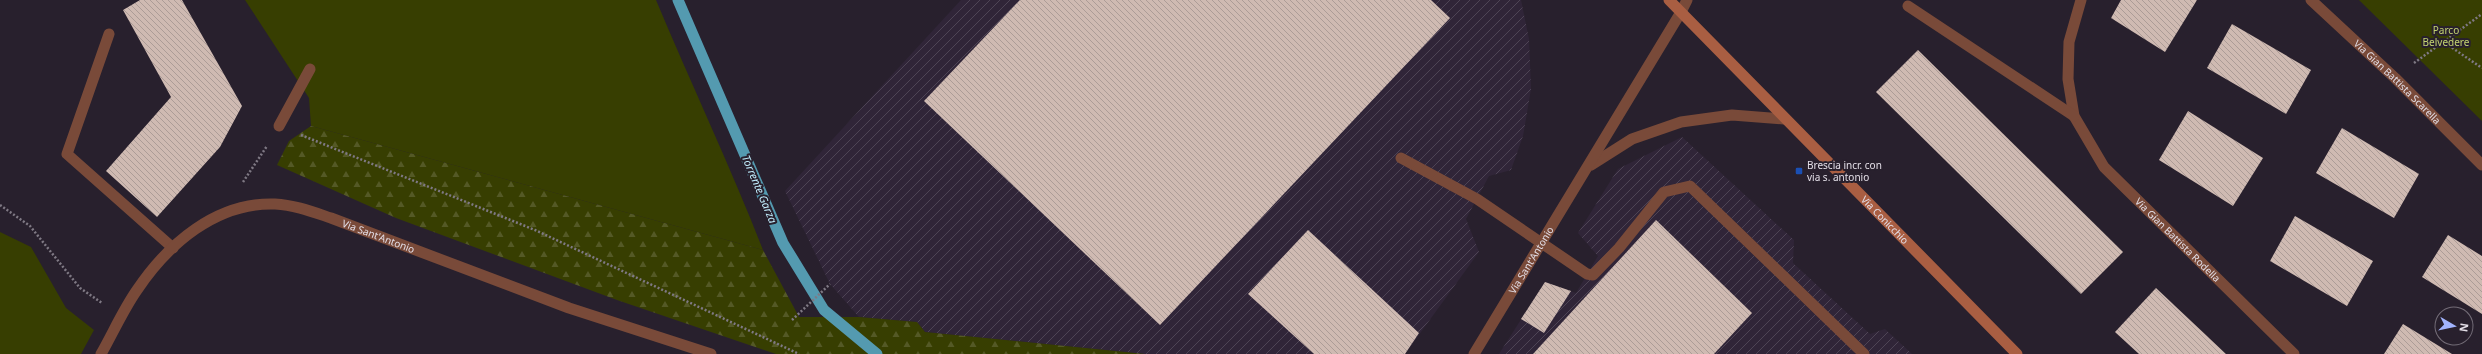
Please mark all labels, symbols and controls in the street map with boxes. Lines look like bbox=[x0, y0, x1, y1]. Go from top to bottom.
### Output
park label: Parco Belvedere bbox=[2423, 23, 2470, 49]
street label: Via Gian Battista Scarella bbox=[2351, 36, 2444, 127]
water label: Torrente Garza bbox=[739, 153, 781, 226]
place label: Brescia incr. con via s. antonio bbox=[1807, 158, 1882, 184]
marker: Brescia incr. con via s. antonio bbox=[1794, 166, 1804, 176]
street label: Via Conicchio bbox=[1858, 192, 1912, 247]
street label: Via Gian Battista Rodella bbox=[2132, 195, 2224, 285]
street label: Via Sant'Antonio bbox=[340, 216, 417, 256]
street label: Via Sant'Antonio bbox=[1505, 223, 1557, 296]
north arrow bbox=[2434, 306, 2474, 346]
text: N bbox=[2456, 322, 2472, 333]

